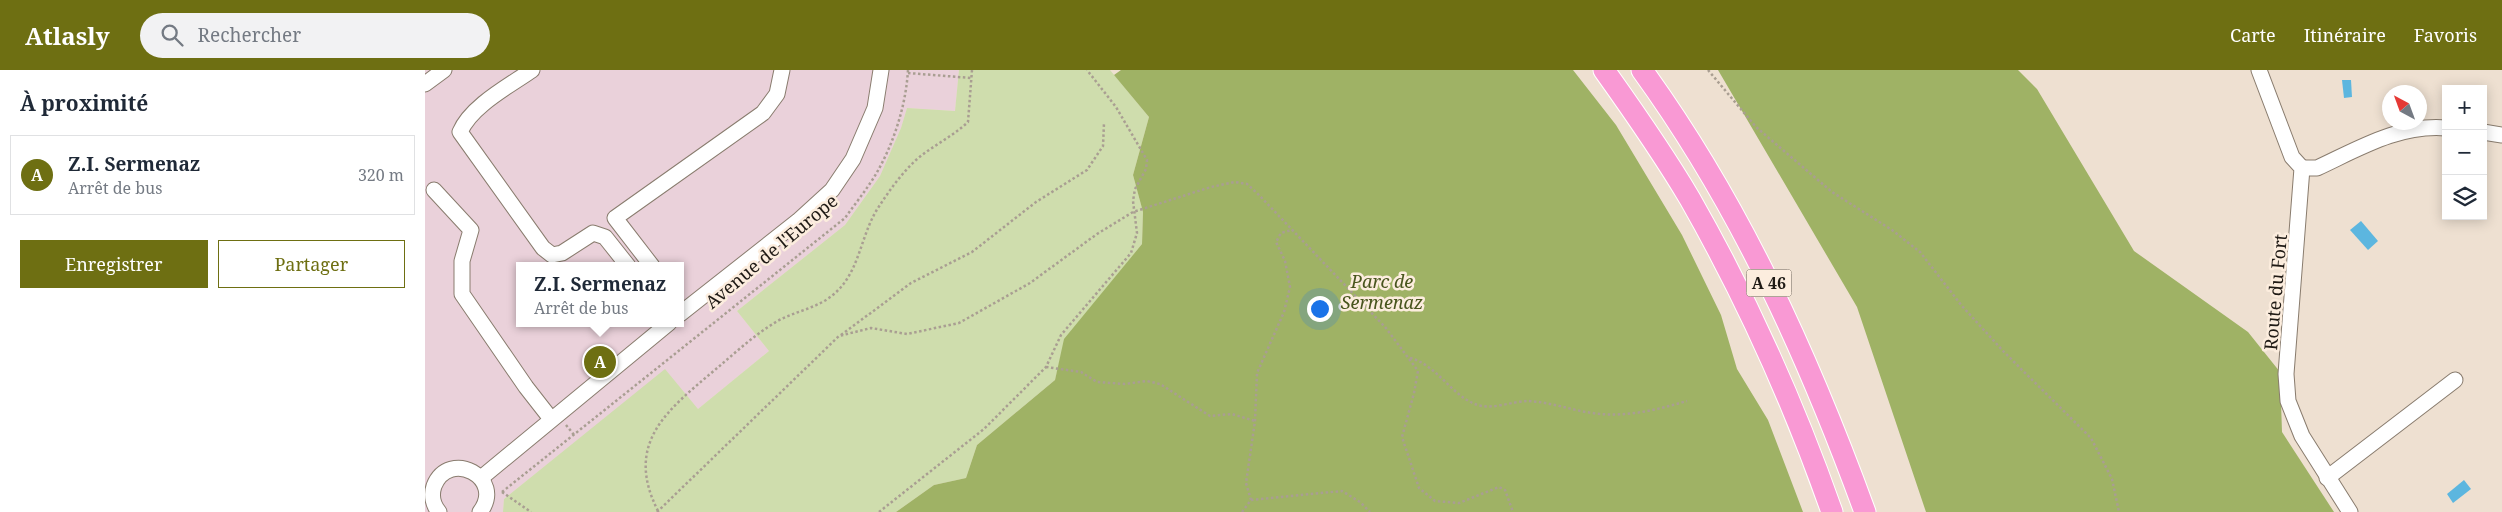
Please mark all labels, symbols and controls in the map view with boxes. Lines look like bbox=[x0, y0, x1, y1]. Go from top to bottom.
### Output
search box bbox=[140, 13, 490, 58]
text: Atlasly bbox=[25, 19, 110, 52]
icon: search bbox=[158, 21, 186, 49]
text: Rechercher bbox=[198, 22, 301, 48]
text: Carte bbox=[2230, 23, 2276, 47]
text: Itinéraire bbox=[2304, 23, 2386, 47]
text: Favoris bbox=[2414, 23, 2477, 47]
north arrow bbox=[2382, 85, 2427, 130]
map controls bbox=[2442, 85, 2487, 220]
button: + bbox=[2442, 85, 2487, 130]
text: À proximité bbox=[20, 89, 148, 117]
button: − bbox=[2442, 130, 2487, 175]
text: Z.I. Sermenaz bbox=[68, 151, 200, 177]
text: A bbox=[31, 164, 43, 186]
text: 320 m bbox=[358, 164, 404, 186]
button: layers bbox=[2442, 175, 2487, 220]
text: Arrêt de bus bbox=[68, 177, 162, 199]
street label: Avenue de l'Europe bbox=[700, 188, 842, 314]
street label: Route du Fort bbox=[2258, 233, 2292, 351]
button: Enregistrer bbox=[20, 240, 208, 288]
button: Partager bbox=[218, 240, 405, 288]
popup bbox=[516, 262, 684, 327]
park label: Parc de Sermenaz bbox=[1341, 269, 1423, 314]
road number: A 46 bbox=[1747, 270, 1791, 297]
text: Z.I. Sermenaz bbox=[534, 271, 666, 297]
your location bbox=[1307, 296, 1333, 322]
text: Arrêt de bus bbox=[534, 297, 628, 319]
pin: A bbox=[584, 343, 616, 381]

